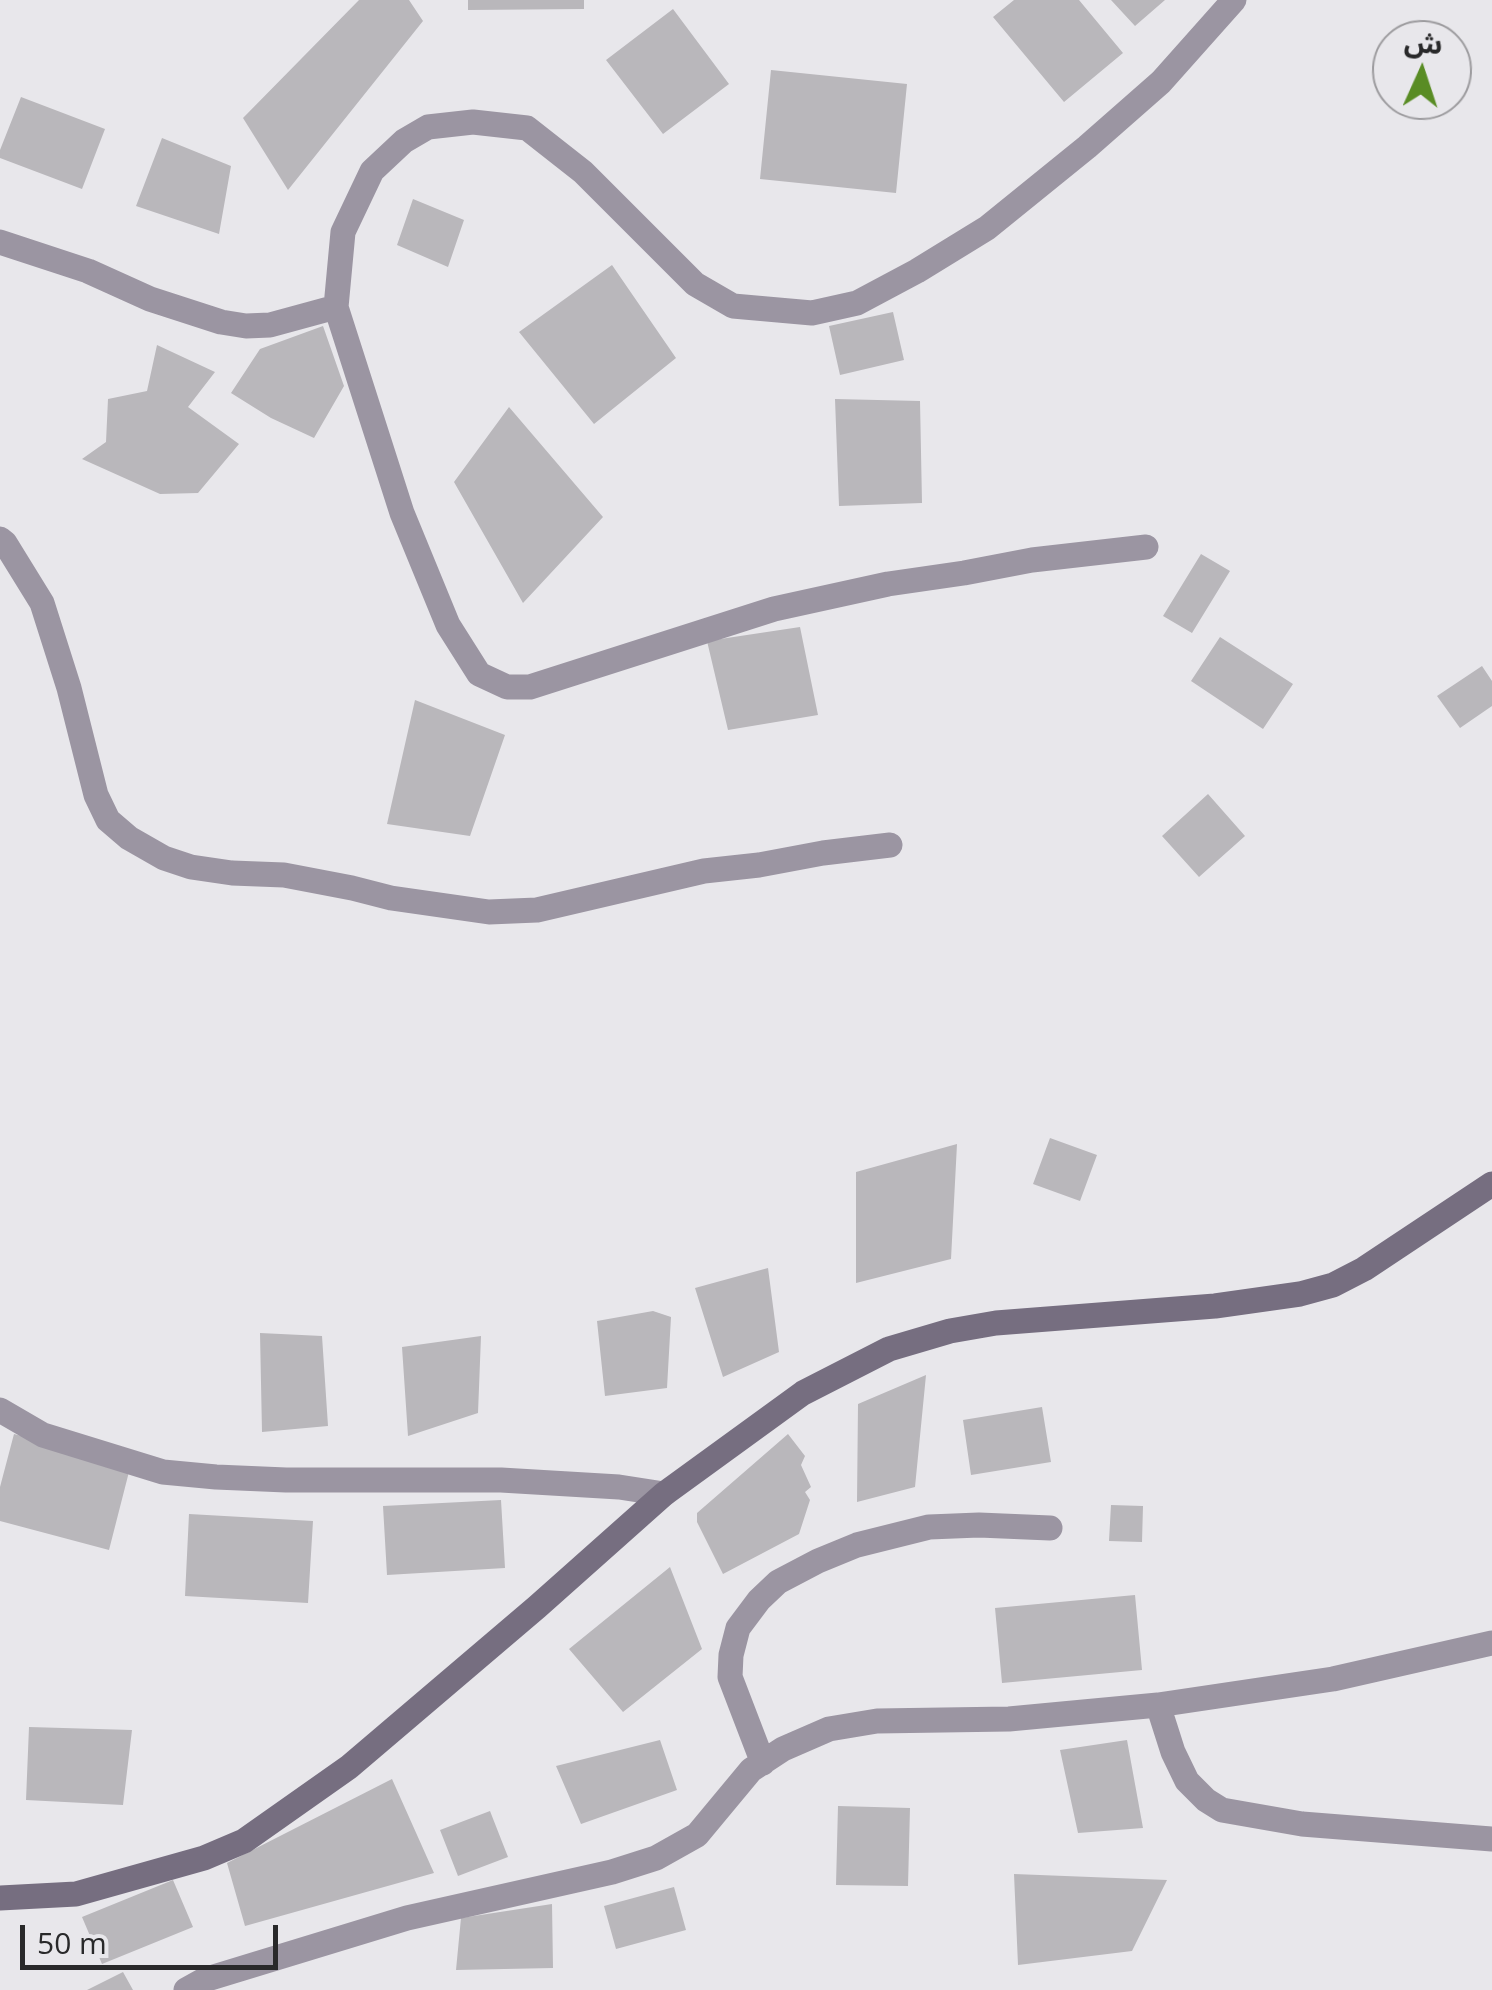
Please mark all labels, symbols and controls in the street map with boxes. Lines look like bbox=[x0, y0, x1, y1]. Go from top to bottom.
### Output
north arrow bbox=[1372, 20, 1472, 120]
text: ش bbox=[1403, 22, 1444, 62]
scale bar bbox=[25, 1905, 282, 1967]
text: 50 m bbox=[37, 1922, 107, 1963]

